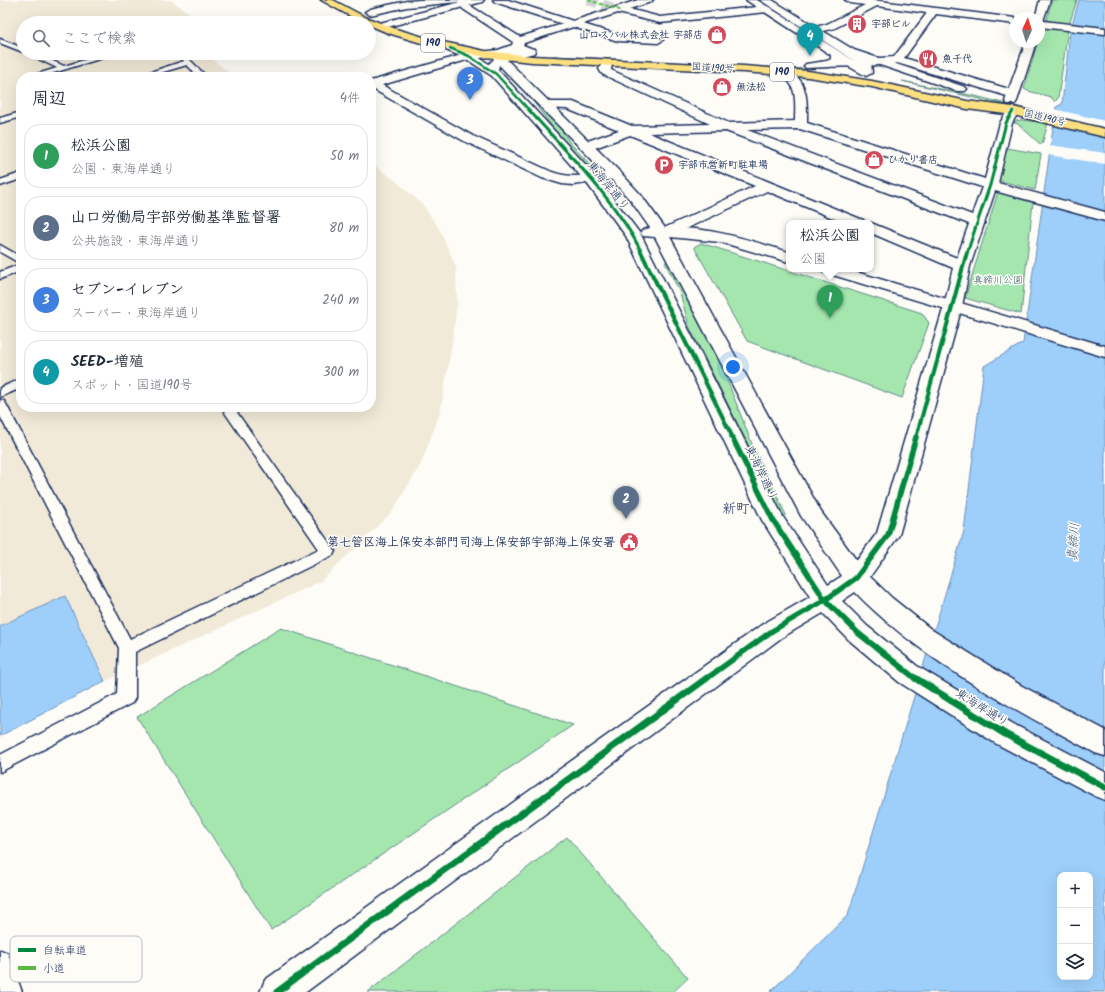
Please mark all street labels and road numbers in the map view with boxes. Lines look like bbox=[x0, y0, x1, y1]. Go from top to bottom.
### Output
road number: 190 bbox=[421, 34, 445, 52]
street label: 国道190号 bbox=[691, 59, 735, 77]
road number: 190 bbox=[770, 63, 794, 81]
street label: 国道190号 bbox=[1022, 105, 1068, 131]
street label: 東海岸通り bbox=[582, 157, 634, 215]
street label: 東海岸通り bbox=[739, 442, 783, 504]
street label: 東海岸通り bbox=[952, 684, 1012, 732]

